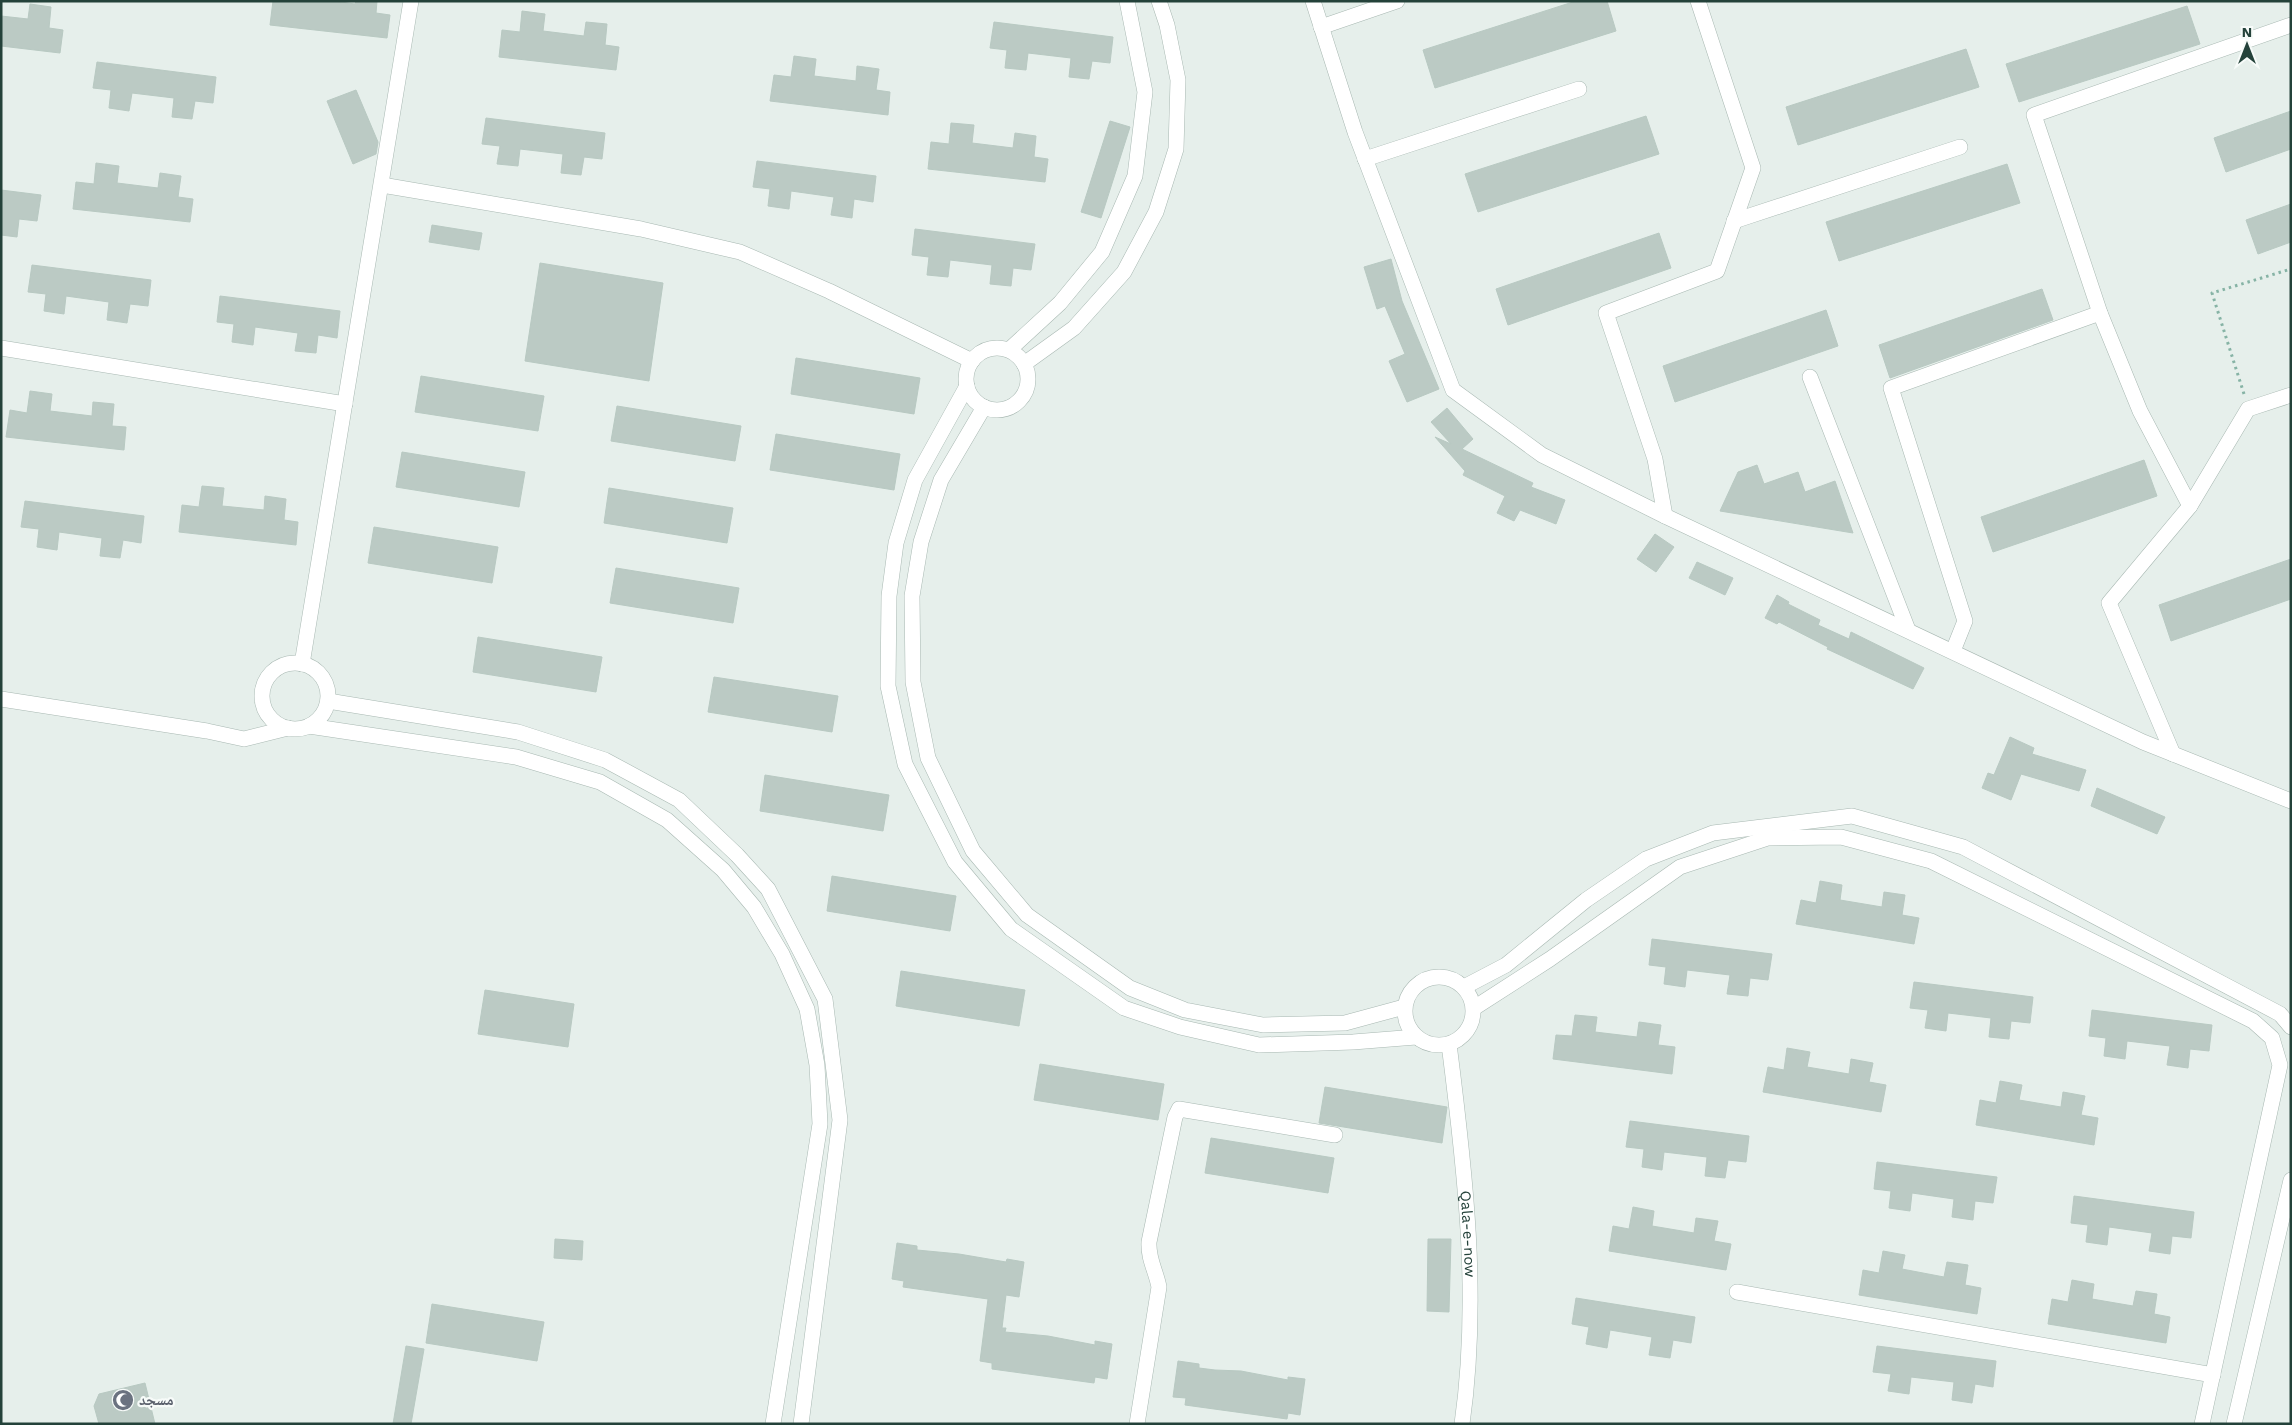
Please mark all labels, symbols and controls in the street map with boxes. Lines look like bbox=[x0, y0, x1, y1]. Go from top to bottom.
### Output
north arrow bbox=[2222, 20, 2272, 70]
text: N bbox=[2242, 24, 2252, 40]
street label: Qala-e-now bbox=[1456, 1190, 1479, 1278]
mosque icon: مسجد bbox=[111, 1388, 135, 1412]
place label: مسجد bbox=[139, 1391, 174, 1409]

